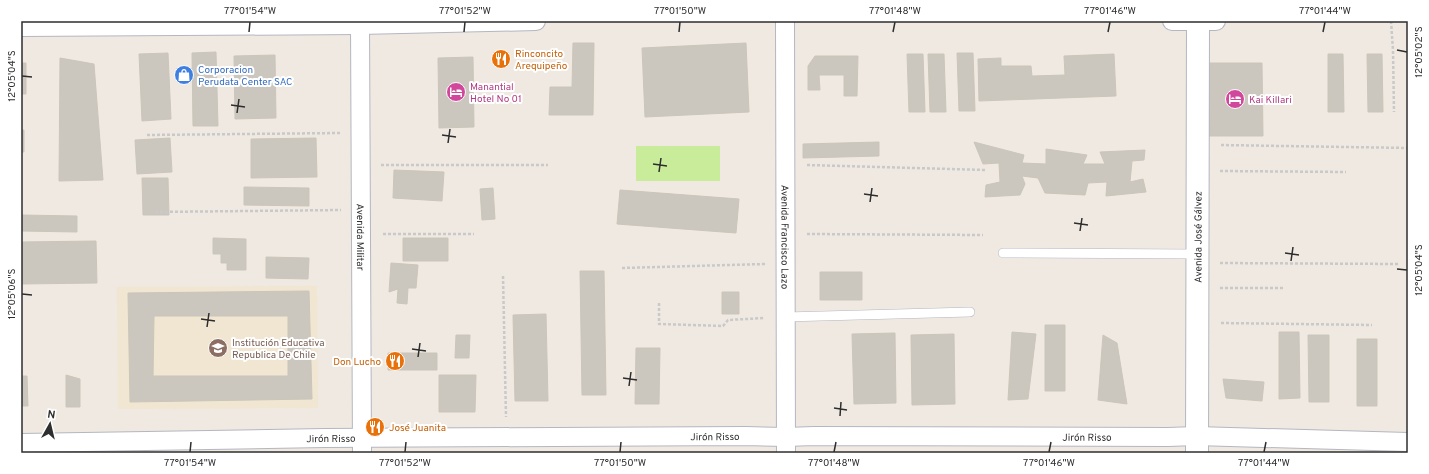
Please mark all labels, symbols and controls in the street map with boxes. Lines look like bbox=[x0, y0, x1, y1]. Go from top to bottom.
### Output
text: 77°01'54"W bbox=[224, 5, 276, 18]
text: 77°01'52"W bbox=[439, 5, 491, 18]
text: 77°01'50"W bbox=[654, 5, 706, 18]
text: 77°01'48"W bbox=[869, 5, 921, 18]
text: 77°01'46"W bbox=[1084, 5, 1136, 18]
text: 77°01'44"W bbox=[1299, 5, 1351, 18]
text: 12°05'02"S bbox=[1413, 26, 1426, 78]
restaurant icon: Rinconcito Arequipeño bbox=[490, 48, 512, 70]
place label: Rinconcito Arequipeño bbox=[515, 48, 568, 73]
text: 12°05'04"S bbox=[6, 50, 19, 102]
shop icon: Corporacion Perudata Center SAC bbox=[173, 64, 195, 86]
place label: Corporacion Perudata Center SAC bbox=[198, 64, 293, 89]
hotel icon: Manantial Hotel No 01 bbox=[445, 81, 467, 103]
place label: Manantial Hotel No 01 bbox=[470, 81, 522, 106]
hotel icon: Kai Killari bbox=[1224, 88, 1246, 110]
place label: Kai Killari bbox=[1249, 94, 1292, 107]
street label: Avenida Francisco Lazo bbox=[777, 185, 791, 290]
street label: Avenida José Gálvez bbox=[1192, 191, 1206, 283]
street label: Avenida Militar bbox=[353, 203, 366, 271]
text: 12°05'04"S bbox=[1413, 244, 1426, 296]
text: 12°05'06"S bbox=[6, 268, 19, 320]
school or university icon: Institución Educativa Republica De Chile bbox=[207, 337, 229, 359]
place label: Institución Educativa Republica De Chile bbox=[232, 337, 325, 362]
restaurant icon: Don Lucho bbox=[384, 350, 406, 372]
place label: Don Lucho bbox=[333, 356, 381, 369]
north arrow bbox=[30, 404, 70, 444]
text: N bbox=[46, 408, 56, 423]
restaurant icon: José Juanita bbox=[364, 416, 386, 438]
place label: José Juanita bbox=[389, 422, 446, 435]
street label: Jirón Risso bbox=[690, 431, 740, 444]
street label: Jirón Risso bbox=[1062, 432, 1112, 445]
street label: Jirón Risso bbox=[306, 433, 356, 446]
text: 77°01'54"W bbox=[164, 457, 216, 470]
text: 77°01'52"W bbox=[379, 457, 431, 470]
text: 77°01'50"W bbox=[594, 457, 646, 470]
text: 77°01'48"W bbox=[808, 457, 860, 470]
text: 77°01'46"W bbox=[1023, 457, 1075, 470]
text: 77°01'44"W bbox=[1238, 457, 1290, 470]

